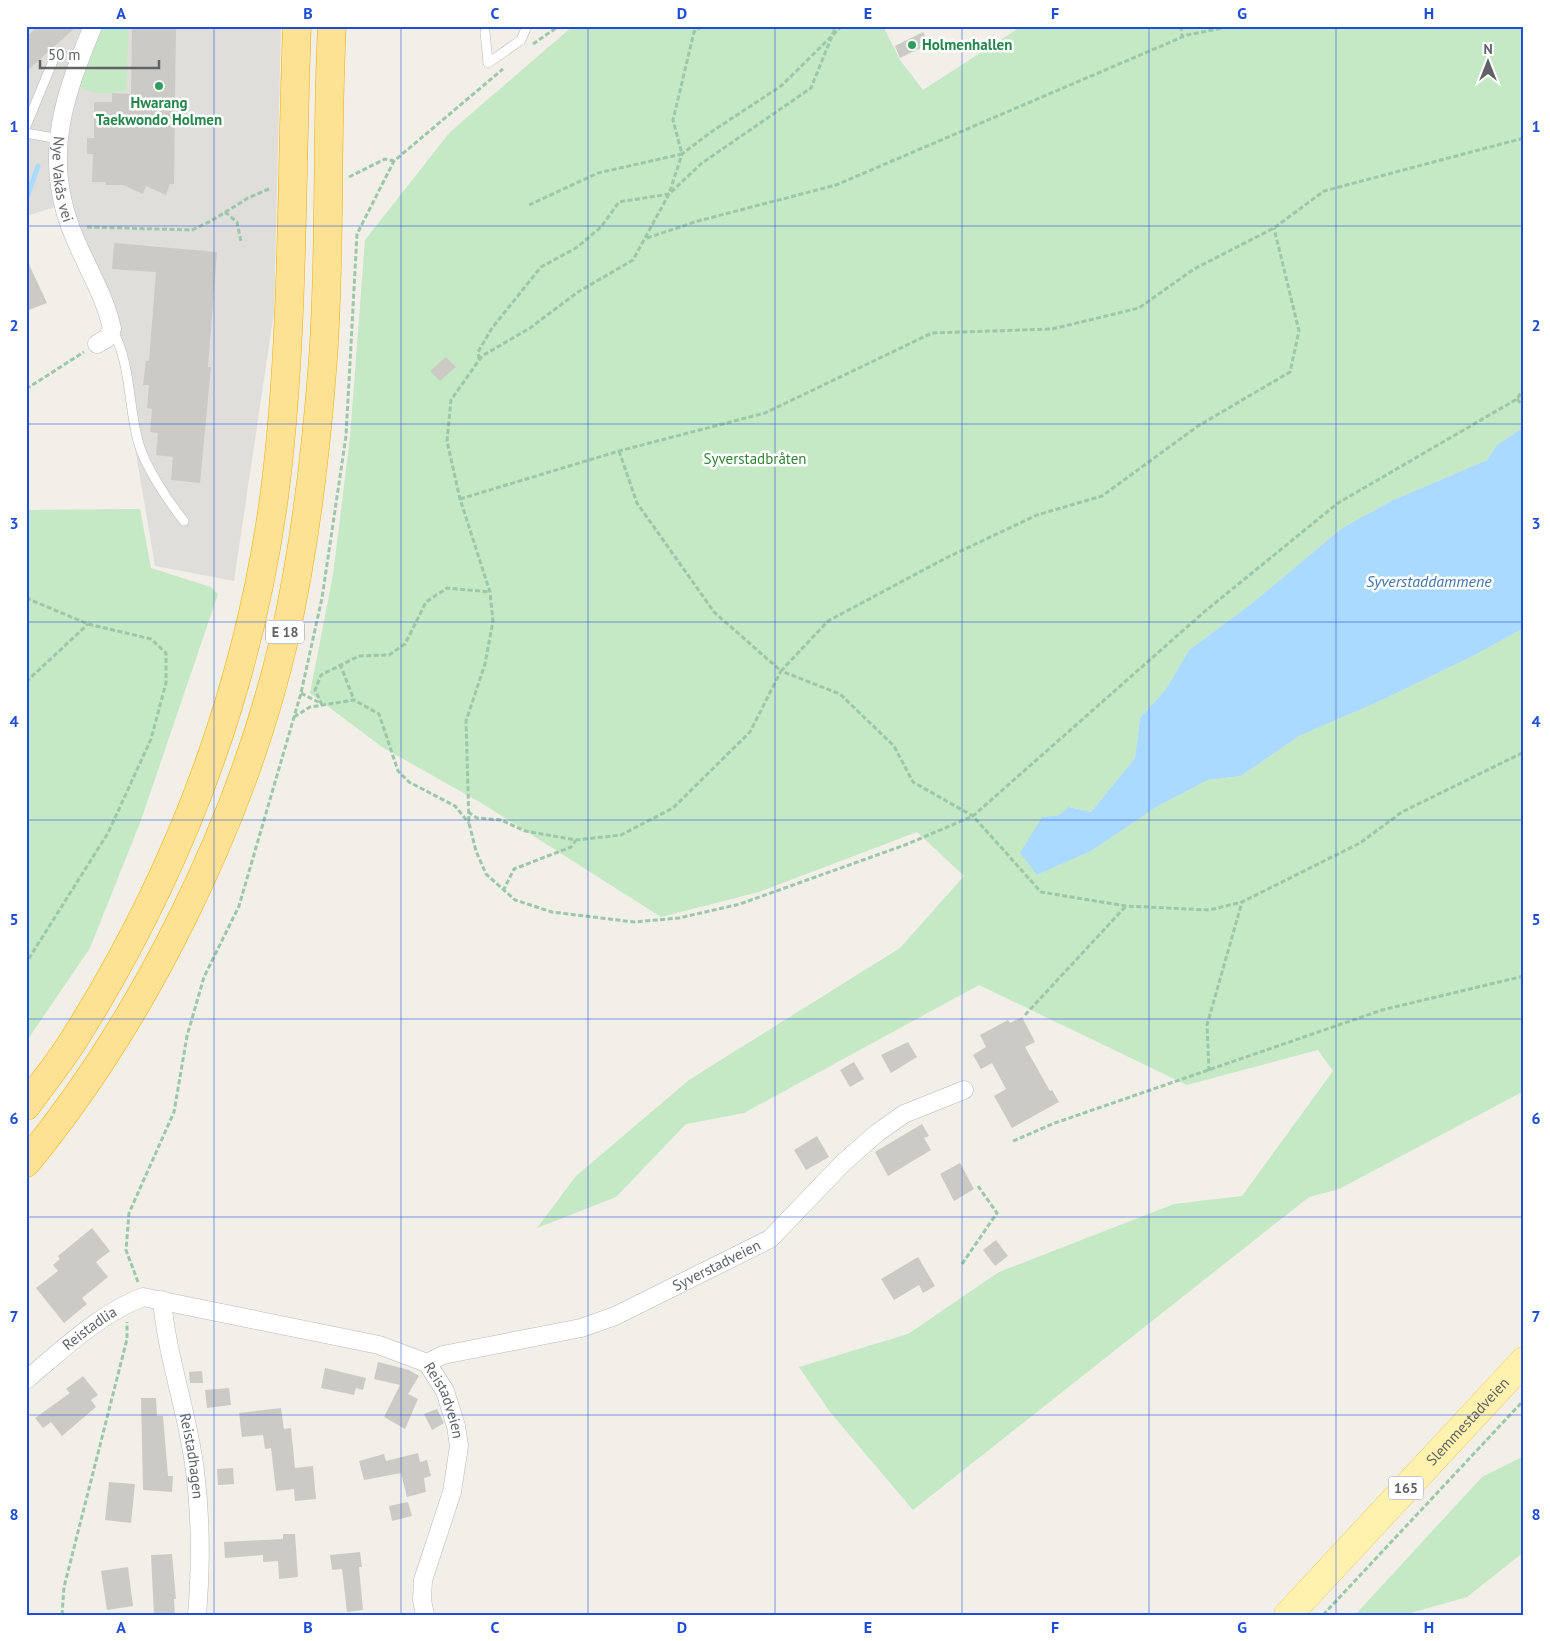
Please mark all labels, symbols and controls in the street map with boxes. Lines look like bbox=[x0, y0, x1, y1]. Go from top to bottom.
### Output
text: A bbox=[116, 3, 126, 23]
text: B bbox=[303, 3, 313, 23]
text: C bbox=[491, 3, 500, 23]
text: D bbox=[677, 3, 687, 23]
text: E bbox=[864, 3, 872, 23]
text: F bbox=[1051, 3, 1059, 23]
text: G bbox=[1237, 3, 1247, 23]
text: H bbox=[1424, 3, 1434, 23]
place label: Holmenhallen bbox=[922, 35, 1012, 54]
scale bar bbox=[40, 38, 159, 70]
north arrow bbox=[1462, 38, 1512, 88]
marker: Holmenhallen bbox=[906, 39, 918, 51]
text: N bbox=[1483, 40, 1493, 58]
text: 50 m bbox=[48, 45, 81, 64]
marker: Hwarang Taekwondo Holmen bbox=[153, 80, 165, 92]
place label: Hwarang Taekwondo Holmen bbox=[96, 93, 222, 129]
text: 1 bbox=[9, 116, 19, 136]
text: 1 bbox=[1531, 116, 1541, 136]
street label: Nye Vakås vei bbox=[49, 135, 78, 225]
text: 2 bbox=[9, 315, 19, 335]
text: 2 bbox=[1531, 315, 1541, 335]
park label: Syverstadbråten bbox=[703, 449, 807, 468]
text: 3 bbox=[9, 513, 19, 533]
text: 3 bbox=[1531, 513, 1541, 533]
water label: Syverstaddammene bbox=[1366, 571, 1492, 591]
road number: E 18 bbox=[266, 620, 304, 644]
text: 4 bbox=[9, 711, 19, 731]
text: 4 bbox=[1531, 711, 1541, 731]
text: 5 bbox=[9, 909, 19, 929]
text: 5 bbox=[1531, 909, 1541, 929]
text: 6 bbox=[9, 1108, 19, 1128]
text: 6 bbox=[1531, 1108, 1541, 1128]
street label: Syverstadveien bbox=[669, 1235, 764, 1295]
street label: Reistadlia bbox=[58, 1302, 120, 1354]
text: 7 bbox=[9, 1306, 19, 1326]
text: 7 bbox=[1531, 1306, 1541, 1326]
street label: Reistadveien bbox=[420, 1358, 468, 1440]
street label: Slemmestadveien bbox=[1422, 1373, 1513, 1469]
street label: Reistadhagen bbox=[176, 1411, 208, 1499]
road number: 165 bbox=[1388, 1476, 1424, 1500]
text: 8 bbox=[9, 1504, 19, 1524]
text: 8 bbox=[1531, 1504, 1541, 1524]
text: A bbox=[116, 1617, 126, 1637]
text: B bbox=[303, 1617, 313, 1637]
text: C bbox=[491, 1617, 500, 1637]
text: D bbox=[677, 1617, 687, 1637]
text: E bbox=[864, 1617, 872, 1637]
text: F bbox=[1051, 1617, 1059, 1637]
text: G bbox=[1237, 1617, 1247, 1637]
text: H bbox=[1424, 1617, 1434, 1637]

